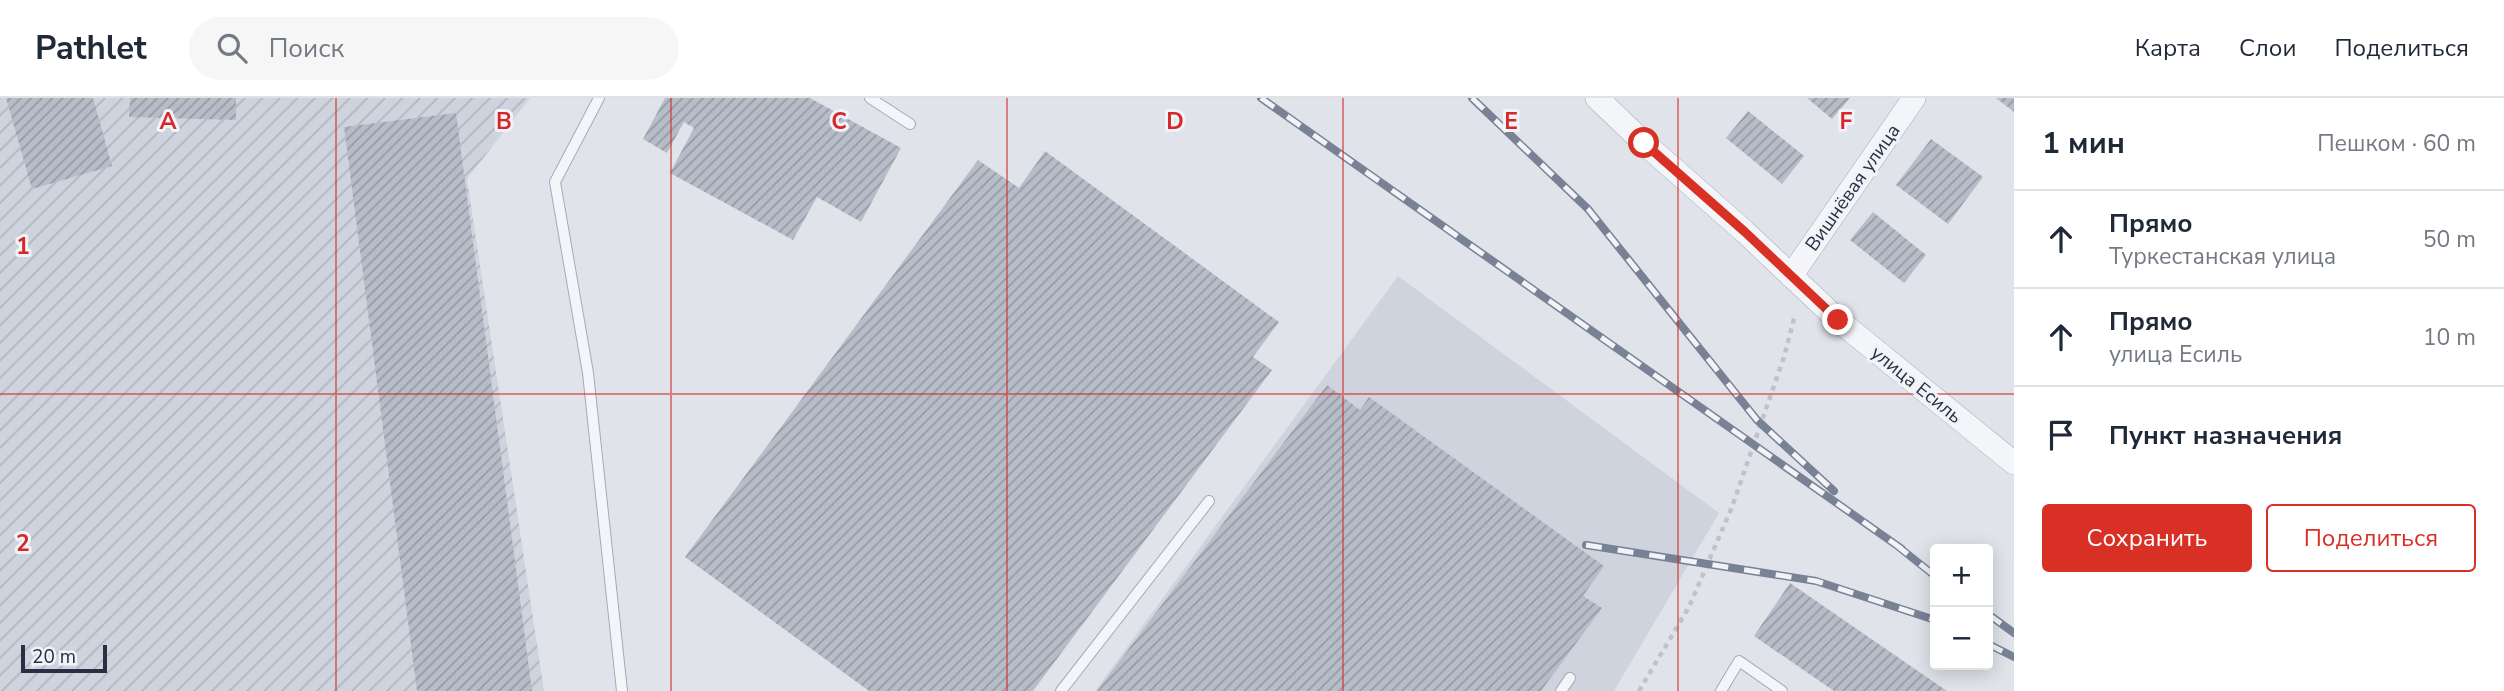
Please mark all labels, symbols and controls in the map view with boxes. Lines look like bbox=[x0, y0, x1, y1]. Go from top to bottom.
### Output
search box bbox=[189, 17, 679, 80]
text: Pathlet bbox=[35, 26, 147, 71]
icon: search bbox=[213, 29, 251, 67]
text: Поиск bbox=[269, 31, 344, 66]
text: Карта bbox=[2135, 32, 2201, 64]
text: Слои bbox=[2239, 32, 2296, 64]
text: Поделиться bbox=[2334, 32, 2469, 64]
text: A bbox=[159, 106, 177, 137]
text: B bbox=[496, 106, 512, 137]
text: C bbox=[831, 106, 847, 137]
text: D bbox=[1166, 106, 1184, 137]
text: E bbox=[1504, 106, 1518, 137]
text: F bbox=[1840, 106, 1853, 137]
street label: Вишнёвая улица bbox=[1799, 119, 1906, 256]
text: 1 мин bbox=[2042, 123, 2125, 164]
route start bbox=[1628, 127, 1659, 158]
text: Пешком · 60 m bbox=[2317, 128, 2476, 159]
text: Прямо bbox=[2109, 206, 2193, 241]
icon: ahead bbox=[2042, 220, 2080, 258]
text: 50 m bbox=[2423, 224, 2476, 255]
text: 1 bbox=[16, 231, 30, 262]
text: Туркестанская улица bbox=[2109, 241, 2336, 272]
route end bbox=[1822, 304, 1853, 335]
text: Прямо bbox=[2109, 304, 2193, 339]
icon: ahead bbox=[2042, 318, 2080, 356]
text: 10 m bbox=[2423, 322, 2476, 353]
text: улица Есиль bbox=[2109, 339, 2242, 370]
street label: улица Есиль bbox=[1865, 340, 1967, 430]
icon: arrive bbox=[2042, 416, 2080, 454]
text: Пункт назначения bbox=[2109, 418, 2342, 453]
button: Сохранить bbox=[2042, 504, 2252, 572]
button: Поделиться bbox=[2266, 504, 2476, 572]
text: 2 bbox=[16, 528, 30, 559]
map controls bbox=[1930, 544, 1993, 670]
button: + bbox=[1930, 544, 1993, 607]
button: − bbox=[1930, 607, 1993, 670]
scale bar bbox=[21, 642, 107, 674]
text: 20 m bbox=[32, 644, 76, 670]

